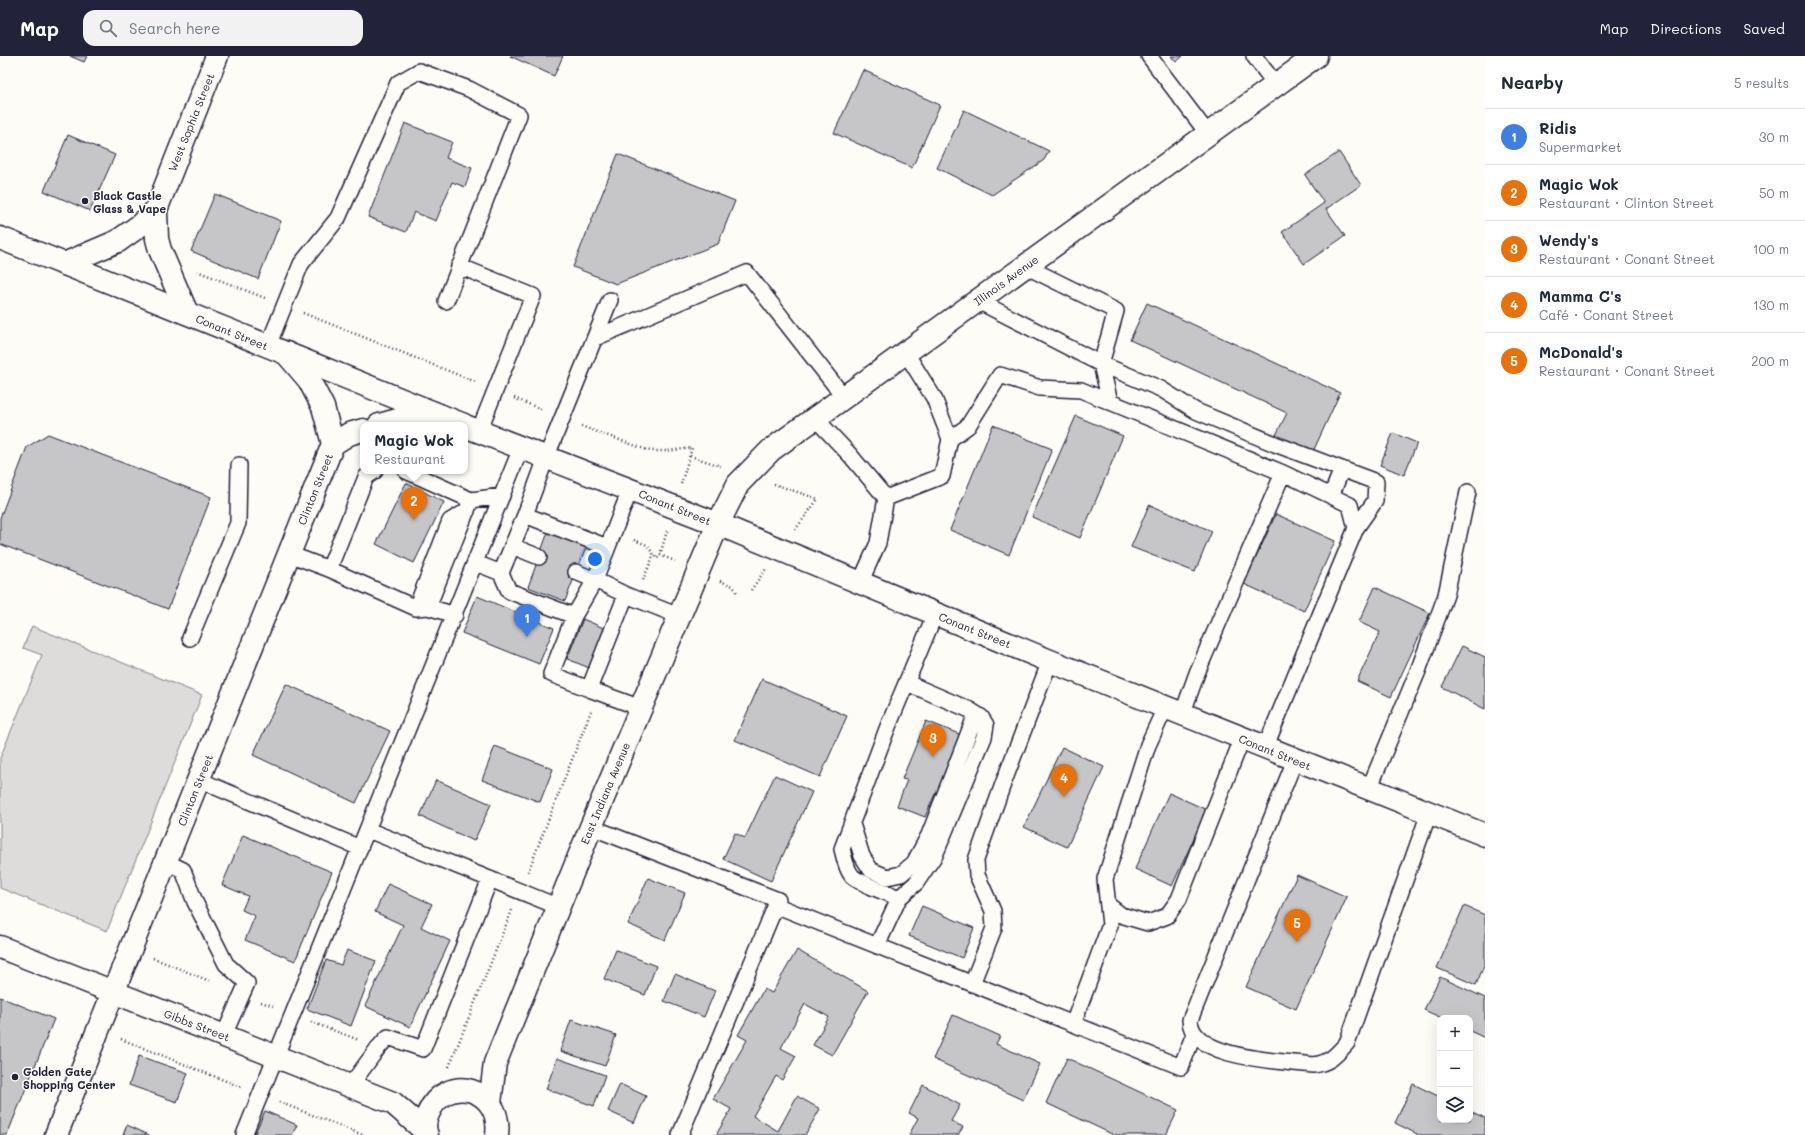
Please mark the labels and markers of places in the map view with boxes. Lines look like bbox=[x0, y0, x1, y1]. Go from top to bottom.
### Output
place label: Black Castle Glass & Vape bbox=[93, 188, 166, 216]
marker: Black Castle Glass & Vape bbox=[80, 196, 90, 206]
pin: 2 bbox=[401, 487, 427, 520]
pin: 1 bbox=[514, 604, 540, 637]
pin: 3 bbox=[920, 724, 946, 757]
pin: 4 bbox=[1051, 764, 1077, 797]
pin: 5 bbox=[1284, 909, 1310, 942]
place label: Golden Gate Shopping Center bbox=[23, 1064, 116, 1092]
marker: Golden Gate Shopping Center bbox=[10, 1072, 20, 1082]

